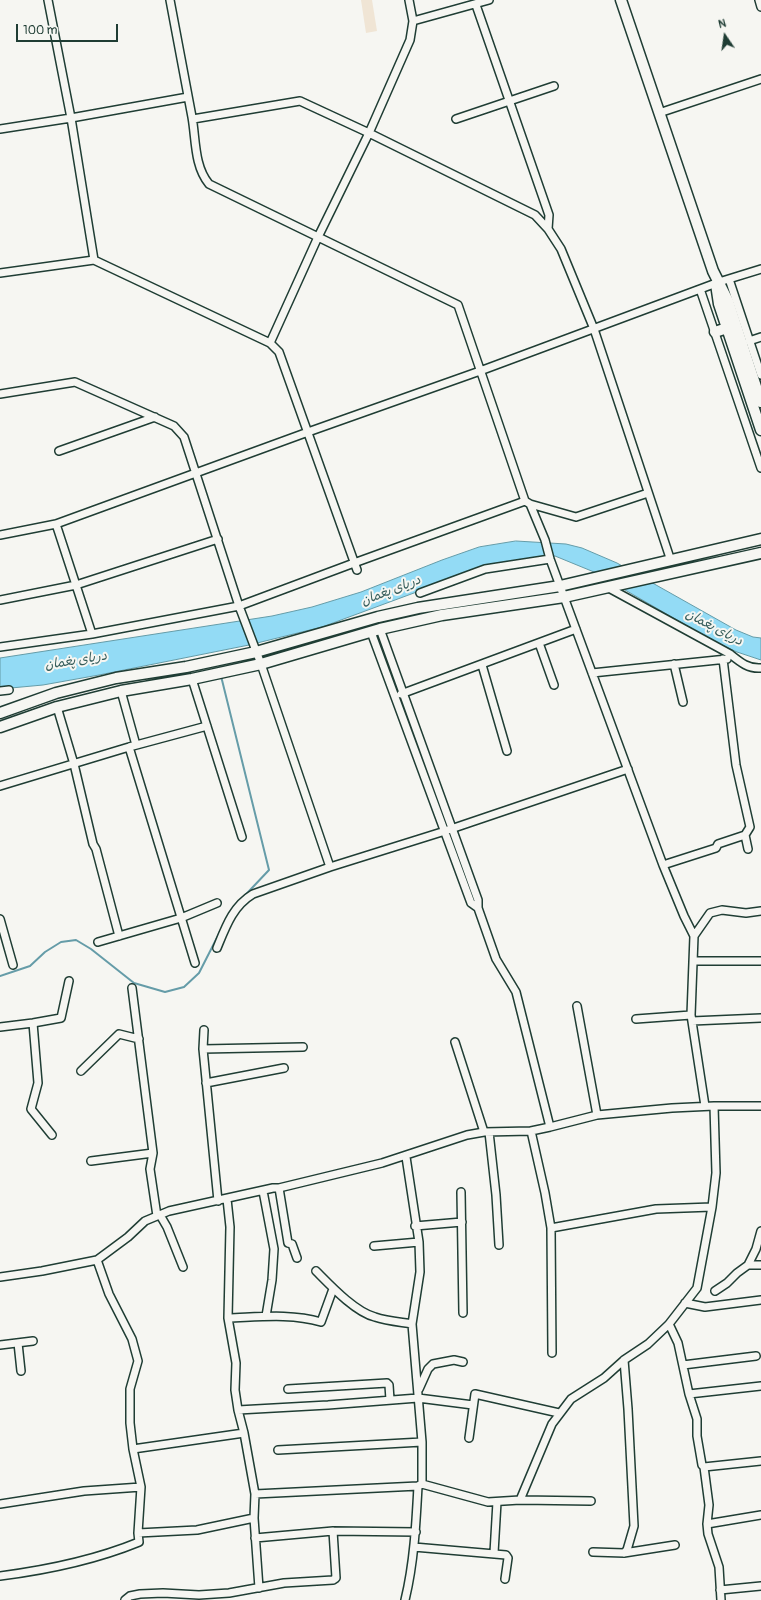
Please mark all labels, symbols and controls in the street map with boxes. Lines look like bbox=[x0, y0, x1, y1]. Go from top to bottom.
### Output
scale bar bbox=[18, 16, 120, 42]
north arrow bbox=[705, 16, 745, 56]
text: N bbox=[717, 17, 727, 31]
text: 100 m bbox=[23, 23, 57, 38]
water label: دریای پغمان bbox=[359, 572, 423, 610]
water label: دریای پغمان bbox=[683, 606, 745, 650]
water label: دریای پغمان bbox=[44, 648, 108, 674]

